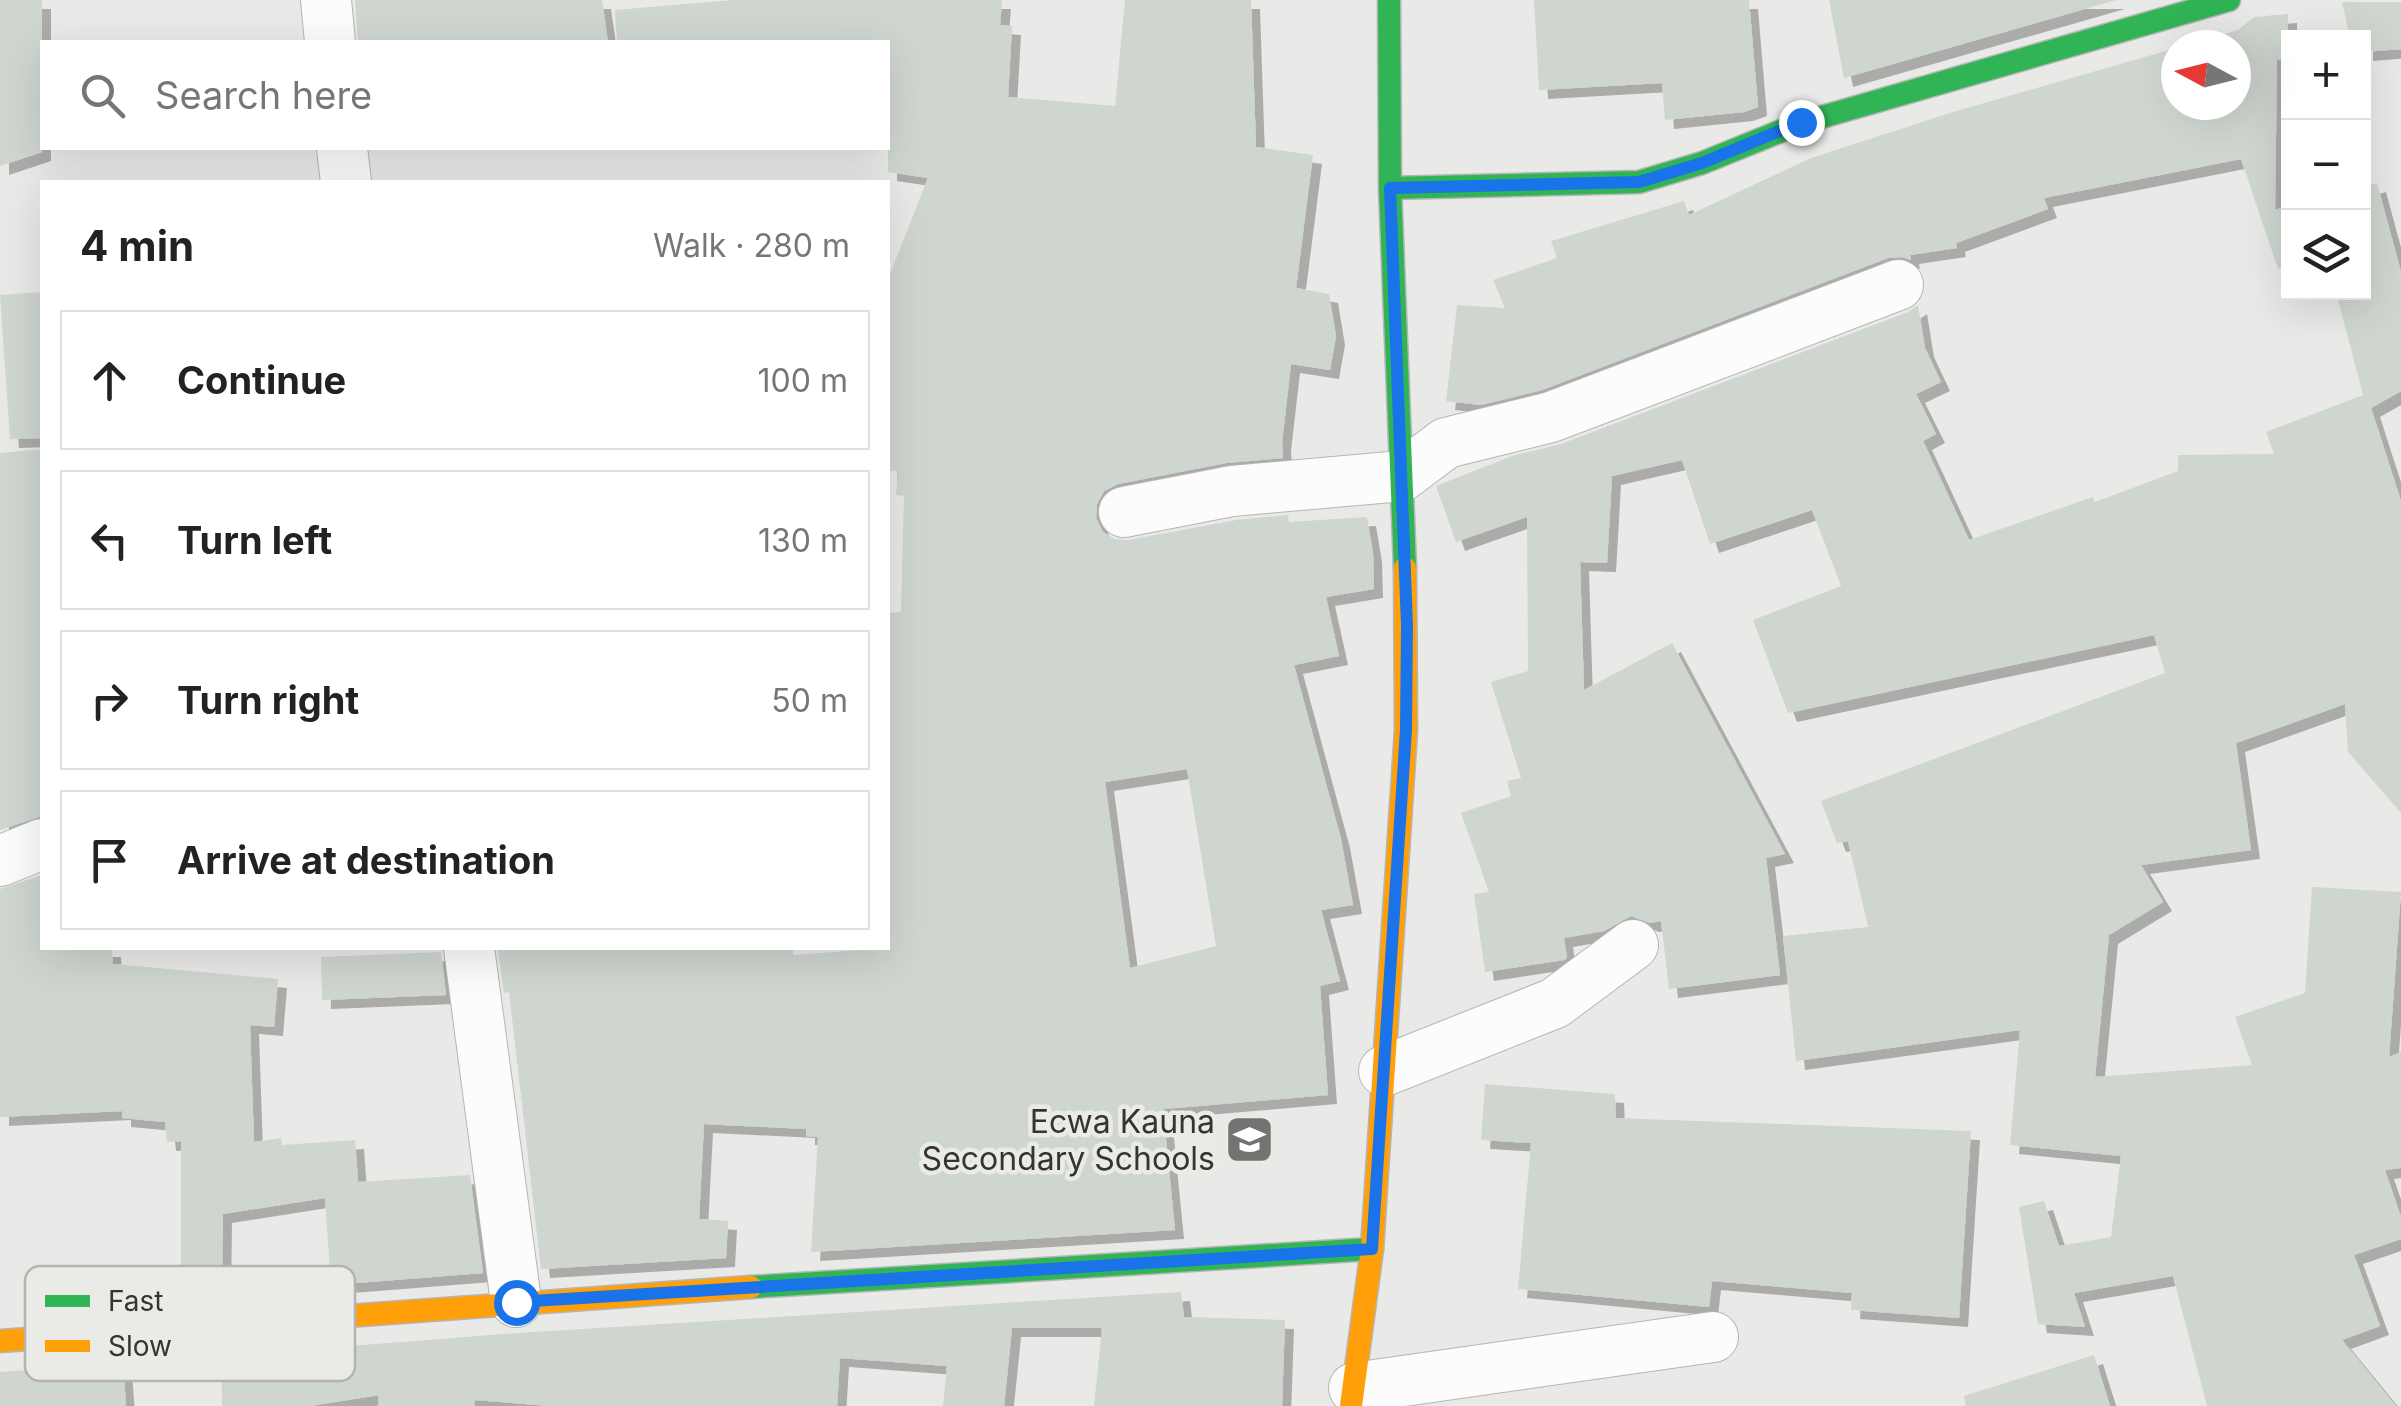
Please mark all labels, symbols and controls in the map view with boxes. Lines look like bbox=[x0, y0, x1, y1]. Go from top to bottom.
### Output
north arrow bbox=[2161, 30, 2251, 120]
map controls bbox=[2281, 30, 2371, 300]
button: + bbox=[2281, 30, 2371, 120]
search box bbox=[40, 40, 890, 150]
icon: search bbox=[75, 68, 130, 123]
text: Search here bbox=[155, 72, 372, 118]
route end bbox=[1779, 100, 1825, 146]
button: − bbox=[2281, 120, 2371, 210]
button: layers bbox=[2281, 210, 2371, 300]
text: 4 min bbox=[80, 220, 194, 271]
text: Walk · 280 m bbox=[653, 226, 850, 265]
icon: ahead bbox=[82, 353, 137, 408]
text: Continue bbox=[177, 357, 346, 403]
text: 100 m bbox=[758, 361, 848, 400]
icon: left bbox=[82, 513, 137, 568]
text: Turn left bbox=[177, 517, 332, 563]
text: 130 m bbox=[758, 521, 848, 560]
icon: right bbox=[82, 673, 137, 728]
text: Turn right bbox=[177, 677, 359, 723]
text: 50 m bbox=[771, 681, 848, 720]
icon: arrive bbox=[82, 833, 137, 888]
text: Arrive at destination bbox=[177, 837, 555, 883]
place label: Ecwa Kauna Secondary Schools bbox=[922, 1102, 1215, 1178]
school or university icon: Ecwa Kauna Secondary Schools bbox=[1224, 1113, 1276, 1165]
legend bbox=[25, 1266, 355, 1381]
route start bbox=[494, 1280, 540, 1326]
text: Fast bbox=[108, 1284, 164, 1318]
text: Slow bbox=[108, 1329, 172, 1363]

